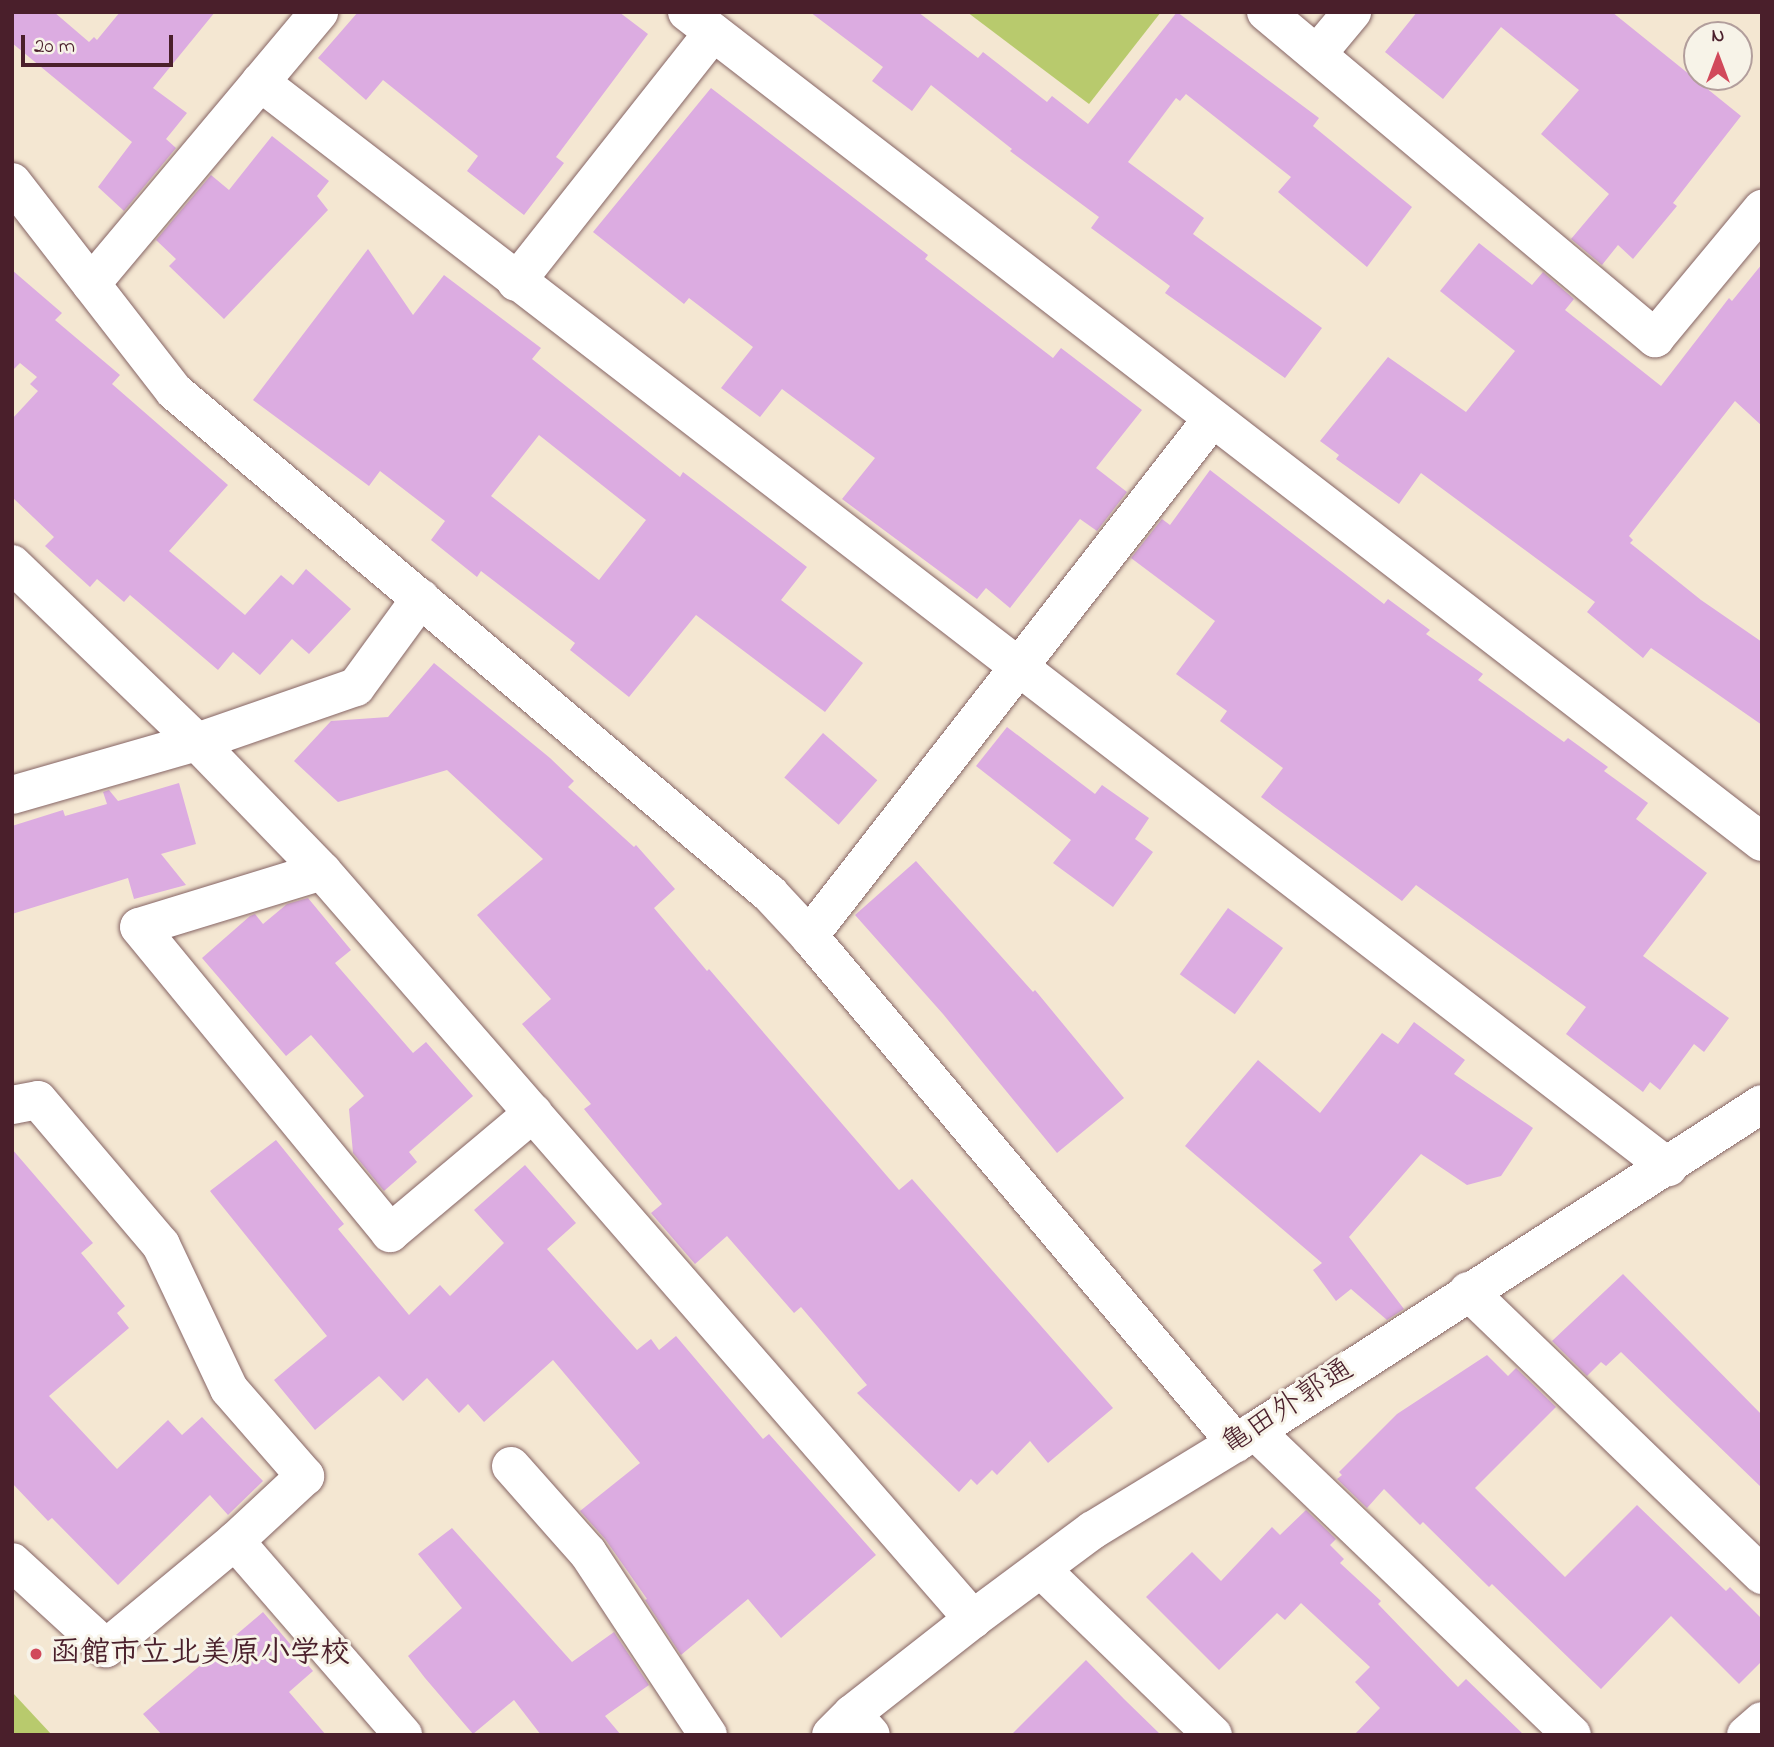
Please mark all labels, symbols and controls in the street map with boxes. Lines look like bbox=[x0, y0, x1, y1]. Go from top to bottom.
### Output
scale bar bbox=[24, 21, 177, 65]
north arrow bbox=[1683, 21, 1753, 91]
text: N bbox=[1712, 23, 1724, 50]
text: 20 m bbox=[34, 32, 75, 62]
street label: 亀田外郭通 bbox=[1215, 1352, 1361, 1464]
place label: 函館市立北美原小学校 bbox=[50, 1636, 350, 1672]
marker: 函館市立北美原小学校 bbox=[28, 1646, 44, 1662]

